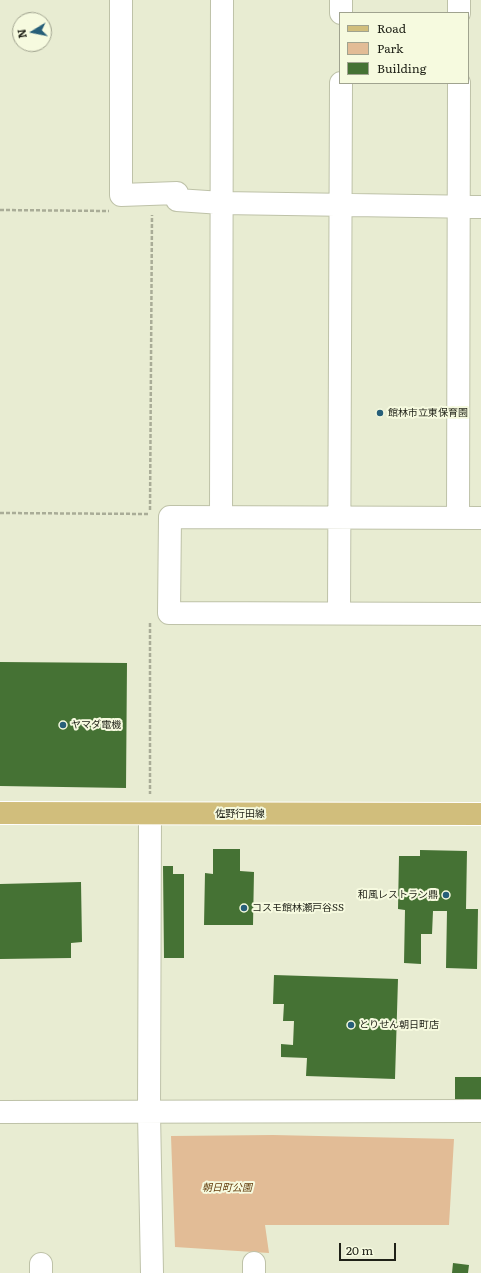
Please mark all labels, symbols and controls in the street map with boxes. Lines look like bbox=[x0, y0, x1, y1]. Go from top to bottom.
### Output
north arrow bbox=[12, 12, 52, 52]
legend bbox=[339, 12, 469, 84]
text: Road bbox=[377, 19, 406, 37]
text: N bbox=[12, 28, 30, 40]
text: Park bbox=[377, 39, 403, 57]
text: Building bbox=[377, 59, 426, 77]
place label: 館林市立東保育園 bbox=[388, 407, 468, 419]
marker: 館林市立東保育園 bbox=[375, 408, 385, 418]
place label: ヤマダ電機 bbox=[71, 719, 121, 731]
marker: ヤマダ電機 bbox=[58, 720, 68, 730]
street label: 佐野行田線 bbox=[215, 808, 265, 820]
place label: 和風レストラン鼎 bbox=[358, 889, 438, 901]
marker: 和風レストラン鼎 bbox=[441, 890, 451, 900]
place label: コスモ館林瀬戸谷SS bbox=[252, 902, 344, 914]
marker: コスモ館林瀬戸谷SS bbox=[239, 903, 249, 913]
place label: とりせん朝日町店 bbox=[359, 1019, 439, 1031]
marker: とりせん朝日町店 bbox=[346, 1020, 356, 1030]
park label: 朝日町公園 bbox=[202, 1182, 252, 1194]
scale bar bbox=[341, 1235, 398, 1261]
text: 20 m bbox=[346, 1241, 373, 1259]

